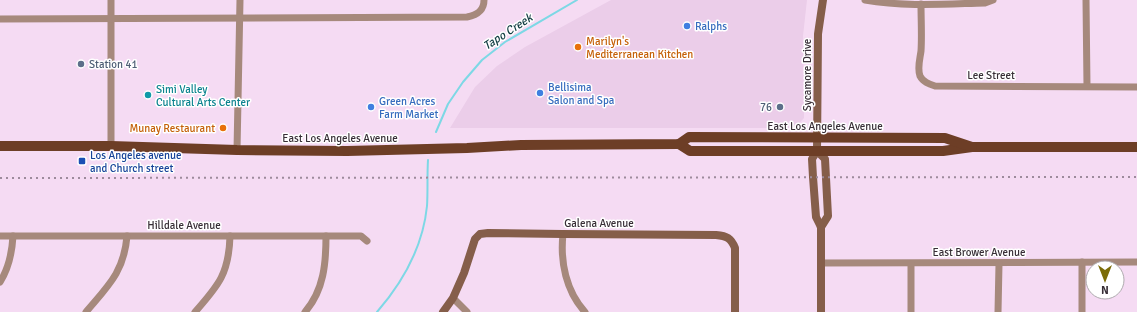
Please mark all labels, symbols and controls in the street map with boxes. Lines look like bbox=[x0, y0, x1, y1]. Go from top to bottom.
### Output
water label: Tapo Creek bbox=[480, 10, 536, 53]
place label: Ralphs bbox=[695, 20, 727, 33]
marker: Ralphs bbox=[682, 21, 692, 31]
place label: Marilyn's Mediterranean Kitchen bbox=[586, 35, 693, 61]
street label: Sycamore Drive bbox=[801, 39, 814, 111]
marker: Marilyn's Mediterranean Kitchen bbox=[573, 42, 583, 52]
place label: Station 41 bbox=[89, 58, 137, 71]
marker: Station 41 bbox=[76, 59, 86, 69]
street label: Lee Street bbox=[967, 69, 1015, 82]
place label: Bellisima Salon and Spa bbox=[548, 81, 615, 107]
place label: Simi Valley Cultural Arts Center bbox=[156, 83, 250, 109]
marker: Bellisima Salon and Spa bbox=[535, 88, 545, 98]
marker: Simi Valley Cultural Arts Center bbox=[143, 90, 153, 100]
place label: Green Acres Farm Market bbox=[379, 95, 438, 121]
place label: 76 bbox=[760, 101, 772, 114]
marker: Green Acres Farm Market bbox=[366, 102, 376, 112]
marker: 76 bbox=[775, 102, 785, 112]
street label: East Los Angeles Avenue bbox=[767, 120, 883, 133]
place label: Munay Restaurant bbox=[129, 122, 215, 135]
marker: Munay Restaurant bbox=[218, 123, 228, 133]
street label: East Los Angeles Avenue bbox=[282, 132, 398, 145]
place label: Los Angeles avenue and Church street bbox=[90, 149, 182, 175]
marker: Los Angeles avenue and Church street bbox=[77, 156, 87, 166]
street label: Galena Avenue bbox=[564, 217, 634, 230]
street label: Hilldale Avenue bbox=[147, 219, 221, 232]
street label: East Brower Avenue bbox=[933, 246, 1025, 259]
north arrow bbox=[1085, 260, 1125, 300]
text: N bbox=[1101, 283, 1109, 296]

